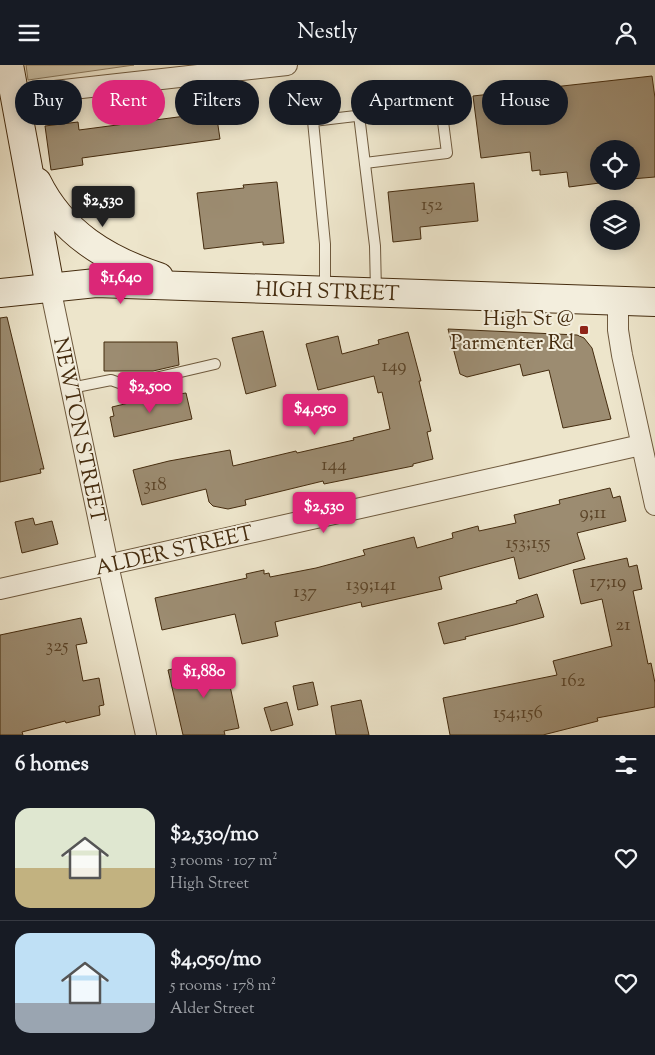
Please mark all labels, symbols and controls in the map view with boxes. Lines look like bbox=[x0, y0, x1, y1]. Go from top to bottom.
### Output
text: Nestly bbox=[297, 17, 358, 49]
icon: menu bbox=[15, 19, 43, 47]
icon: person bbox=[612, 19, 640, 47]
chip: Buy bbox=[15, 80, 82, 125]
chip: Rent bbox=[92, 80, 165, 125]
chip: Filters bbox=[175, 80, 259, 125]
chip: New bbox=[269, 80, 341, 125]
chip: Apartment bbox=[351, 80, 472, 125]
chip: House bbox=[482, 80, 568, 125]
map controls bbox=[590, 140, 640, 250]
button: locate bbox=[590, 140, 640, 190]
pin: $2,530 bbox=[62, 185, 144, 228]
text: $2,530 bbox=[83, 190, 123, 213]
house number: 152 bbox=[421, 192, 443, 219]
button: layers bbox=[590, 200, 640, 250]
pin: $1,640 bbox=[80, 263, 162, 305]
text: $1,640 bbox=[100, 267, 142, 290]
street label: HIGH STREET bbox=[255, 275, 400, 310]
place label: High St @ Parmenter Rd bbox=[450, 305, 574, 359]
marker: High St @ Parmenter Rd bbox=[578, 324, 590, 336]
street label: NEWTON STREET bbox=[44, 335, 112, 526]
house number: 149 bbox=[381, 353, 407, 380]
pin: $2,500 bbox=[109, 371, 191, 414]
text: $2,500 bbox=[129, 376, 171, 399]
pin: $4,050 bbox=[274, 393, 356, 436]
text: $4,050 bbox=[294, 398, 336, 421]
house number: 144 bbox=[321, 452, 347, 479]
house number: 318 bbox=[143, 472, 167, 499]
pin: $2,530 bbox=[283, 491, 365, 534]
text: $2,530 bbox=[304, 496, 344, 519]
house number: 9;11 bbox=[579, 500, 607, 527]
street label: ALDER STREET bbox=[93, 519, 257, 585]
house number: 153;155 bbox=[505, 530, 551, 557]
house number: 17;19 bbox=[590, 569, 626, 596]
house number: 139;141 bbox=[346, 572, 397, 599]
house number: 137 bbox=[293, 579, 317, 606]
house number: 21 bbox=[615, 612, 631, 639]
house number: 325 bbox=[45, 633, 69, 660]
pin: $1,880 bbox=[163, 657, 245, 699]
text: $1,880 bbox=[183, 661, 225, 684]
house number: 162 bbox=[561, 668, 585, 695]
house number: 154;156 bbox=[493, 700, 543, 727]
text: 6 homes bbox=[15, 750, 89, 780]
icon: filters bbox=[612, 751, 640, 779]
text: $2,530/mo bbox=[170, 820, 259, 850]
icon: home bbox=[55, 828, 115, 888]
icon: heart bbox=[612, 844, 640, 872]
text: 3 rooms · 107 m² bbox=[170, 850, 278, 873]
text: High Street bbox=[170, 873, 249, 896]
text: $4,050/mo bbox=[170, 945, 261, 975]
icon: home bbox=[55, 953, 115, 1013]
icon: heart bbox=[612, 969, 640, 997]
text: 5 rooms · 178 m² bbox=[170, 975, 276, 998]
text: Alder Street bbox=[170, 998, 254, 1021]

